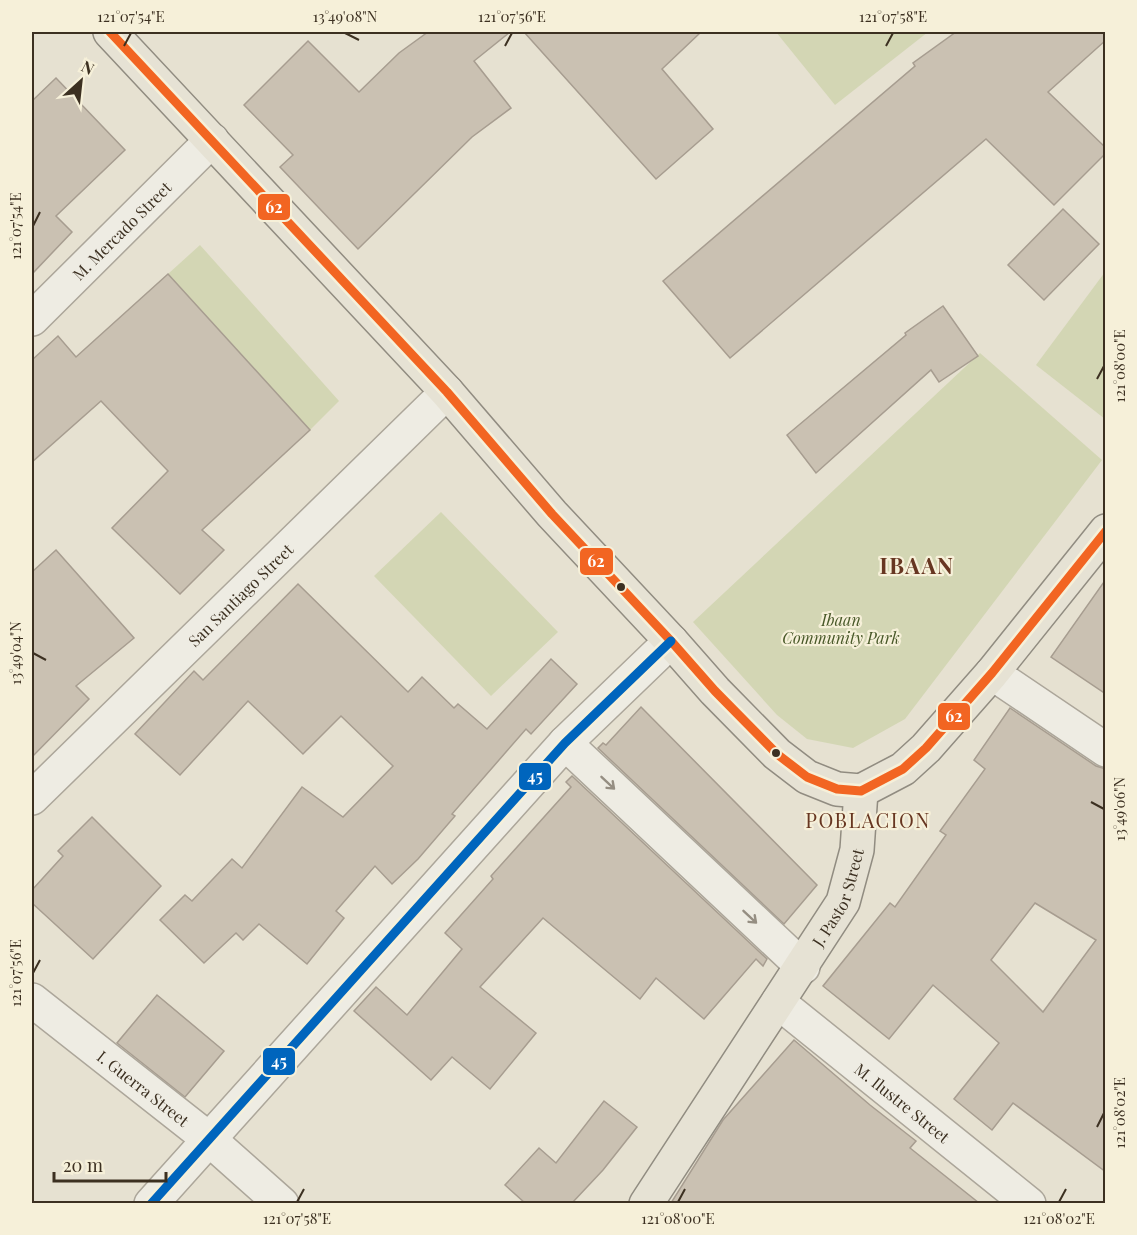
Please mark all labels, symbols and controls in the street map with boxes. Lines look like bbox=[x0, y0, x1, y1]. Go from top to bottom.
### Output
text: 121°07'54"E bbox=[97, 6, 165, 26]
text: 13°49'08"N bbox=[313, 6, 378, 26]
text: 121°07'56"E bbox=[478, 6, 546, 26]
text: 121°07'58"E bbox=[859, 6, 927, 26]
north arrow bbox=[51, 51, 111, 111]
text: N bbox=[78, 55, 98, 79]
street label: M. Mercado Street bbox=[67, 176, 176, 284]
text: 121°07'54"E bbox=[5, 192, 25, 260]
line badge: 62 bbox=[257, 193, 291, 221]
text: 62 bbox=[265, 196, 283, 217]
text: 121°08'00"E bbox=[1109, 329, 1129, 403]
street label: San Santiago Street bbox=[183, 538, 297, 651]
line badge: 62 bbox=[579, 547, 614, 576]
text: 62 bbox=[587, 550, 605, 571]
district label: IBAAN bbox=[879, 550, 955, 580]
unlabelled marker bbox=[615, 581, 627, 593]
park label: Ibaan Community Park bbox=[782, 609, 900, 648]
text: 13°49'04"N bbox=[5, 621, 25, 685]
line badge: 62 bbox=[937, 702, 971, 731]
text: 62 bbox=[945, 705, 963, 726]
unlabelled marker bbox=[770, 747, 782, 759]
line badge: 45 bbox=[518, 762, 552, 791]
text: 45 bbox=[527, 765, 543, 786]
one-way arrow bbox=[600, 776, 615, 790]
text: 13°49'06"N bbox=[1109, 776, 1129, 841]
district label: POBLACION bbox=[805, 806, 931, 833]
street label: J. Pastor Street bbox=[806, 846, 868, 951]
one-way arrow bbox=[742, 910, 757, 924]
text: 121°07'56"E bbox=[5, 939, 25, 1007]
street label: I. Guerra Street bbox=[93, 1045, 194, 1131]
line badge: 45 bbox=[262, 1047, 296, 1076]
text: 45 bbox=[271, 1050, 287, 1071]
street label: M. Ilustre Street bbox=[851, 1058, 955, 1147]
text: 121°08'02"E bbox=[1109, 1077, 1129, 1149]
scale bar bbox=[54, 1145, 166, 1183]
text: 20 m bbox=[63, 1153, 103, 1177]
text: 121°07'58"E bbox=[263, 1208, 331, 1228]
text: 121°08'00"E bbox=[641, 1208, 715, 1228]
text: 121°08'02"E bbox=[1023, 1208, 1095, 1228]

